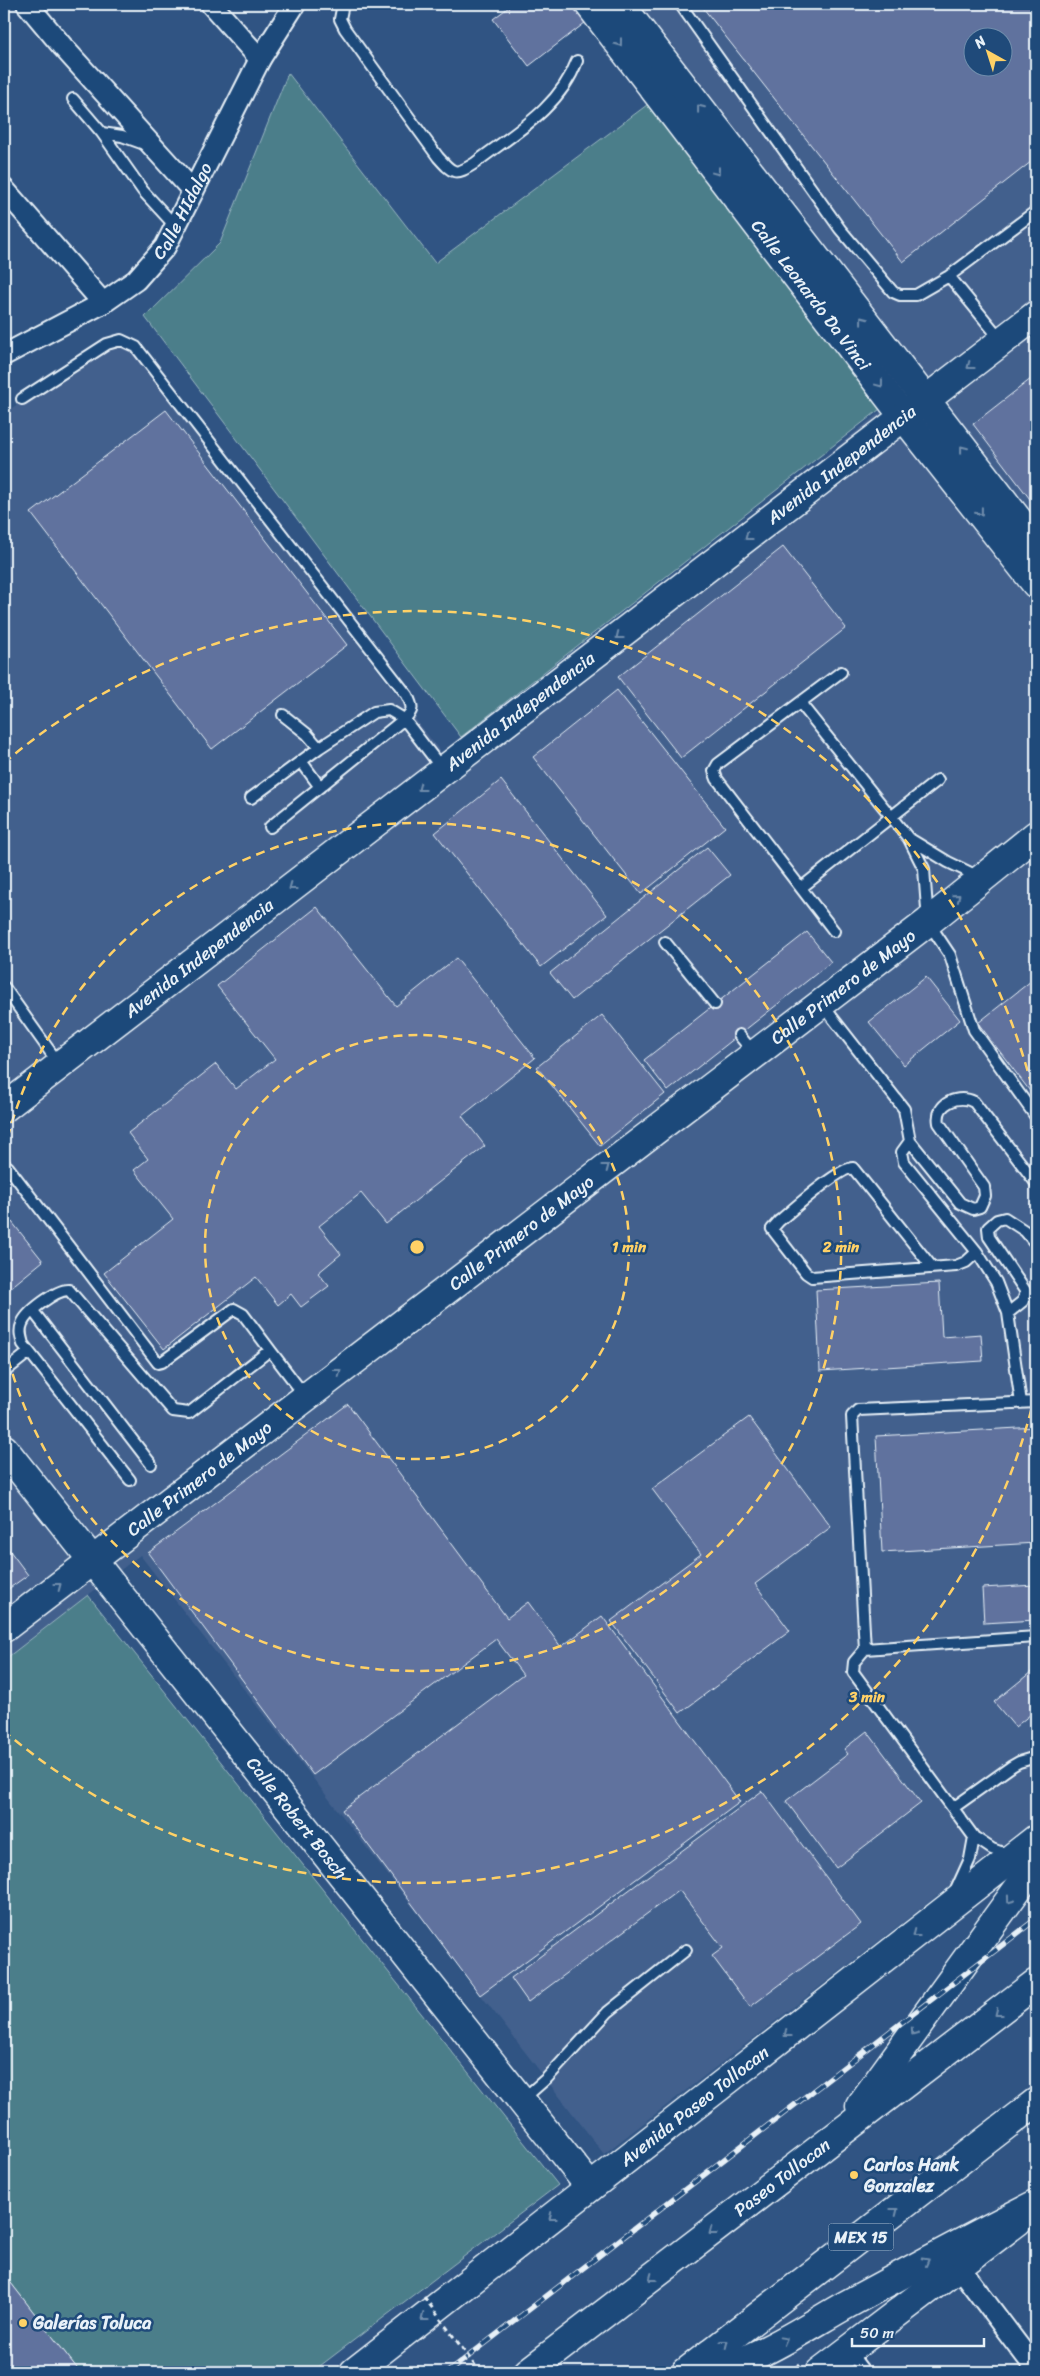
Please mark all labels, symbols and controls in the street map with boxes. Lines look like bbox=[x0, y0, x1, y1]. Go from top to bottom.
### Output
north arrow bbox=[962, 28, 1012, 78]
text: N bbox=[968, 29, 992, 56]
one-way arrow bbox=[613, 37, 622, 46]
one-way arrow bbox=[698, 105, 706, 114]
street label: Calle HIdalgo bbox=[144, 157, 221, 267]
one-way arrow bbox=[712, 166, 720, 175]
street label: Calle Leonardo Da Vinci bbox=[742, 212, 880, 379]
one-way arrow bbox=[861, 317, 869, 326]
one-way arrow bbox=[967, 360, 976, 368]
one-way arrow bbox=[874, 378, 882, 387]
street label: Avenida Independencia bbox=[758, 396, 924, 533]
one-way arrow bbox=[961, 446, 969, 455]
one-way arrow bbox=[974, 507, 983, 516]
one-way arrow bbox=[745, 531, 754, 539]
one-way arrow bbox=[616, 630, 625, 639]
street label: Avenida Independencia bbox=[437, 643, 603, 780]
one-way arrow bbox=[417, 782, 427, 791]
one-way arrow bbox=[289, 881, 298, 889]
street label: Avenida Independencia bbox=[116, 889, 282, 1027]
one-way arrow bbox=[952, 894, 961, 903]
street label: Calle Primero de Mayo bbox=[763, 920, 923, 1053]
one-way arrow bbox=[600, 1164, 609, 1172]
street label: Calle Primero de Mayo bbox=[441, 1166, 601, 1299]
text: 1 min bbox=[612, 1234, 647, 1260]
text: 2 min bbox=[822, 1234, 860, 1260]
centre of rings bbox=[408, 1238, 426, 1256]
one-way arrow bbox=[332, 1369, 341, 1377]
street label: Calle Primero de Mayo bbox=[119, 1412, 279, 1545]
one-way arrow bbox=[52, 1584, 61, 1592]
text: 3 min bbox=[848, 1684, 886, 1710]
street label: Calle Robert Bosch bbox=[238, 1749, 356, 1886]
one-way arrow bbox=[1007, 1895, 1016, 1904]
one-way arrow bbox=[912, 1928, 921, 1937]
one-way arrow bbox=[994, 2007, 1004, 2016]
one-way arrow bbox=[912, 2026, 920, 2035]
one-way arrow bbox=[784, 2028, 793, 2036]
street label: Avenida Paseo Tollocan bbox=[612, 2037, 776, 2175]
street label: Paseo Tollocan bbox=[727, 2129, 838, 2225]
place label: Carlos Hank Gonzalez bbox=[863, 2149, 959, 2202]
marker: Carlos Hank Gonzalez bbox=[848, 2169, 860, 2181]
one-way arrow bbox=[889, 2209, 898, 2217]
one-way arrow bbox=[549, 2212, 558, 2220]
road number: MEX 15 bbox=[828, 2224, 894, 2250]
one-way arrow bbox=[709, 2226, 718, 2234]
one-way arrow bbox=[921, 2257, 930, 2267]
one-way arrow bbox=[649, 2272, 658, 2280]
place label: Galerías Toluca bbox=[32, 2307, 152, 2339]
one-way arrow bbox=[420, 2312, 430, 2321]
scale bar bbox=[852, 2316, 985, 2348]
marker: Galerías Toluca bbox=[17, 2317, 29, 2329]
text: 50 m bbox=[860, 2320, 895, 2346]
one-way arrow bbox=[778, 2336, 787, 2346]
one-way arrow bbox=[719, 2339, 728, 2348]

